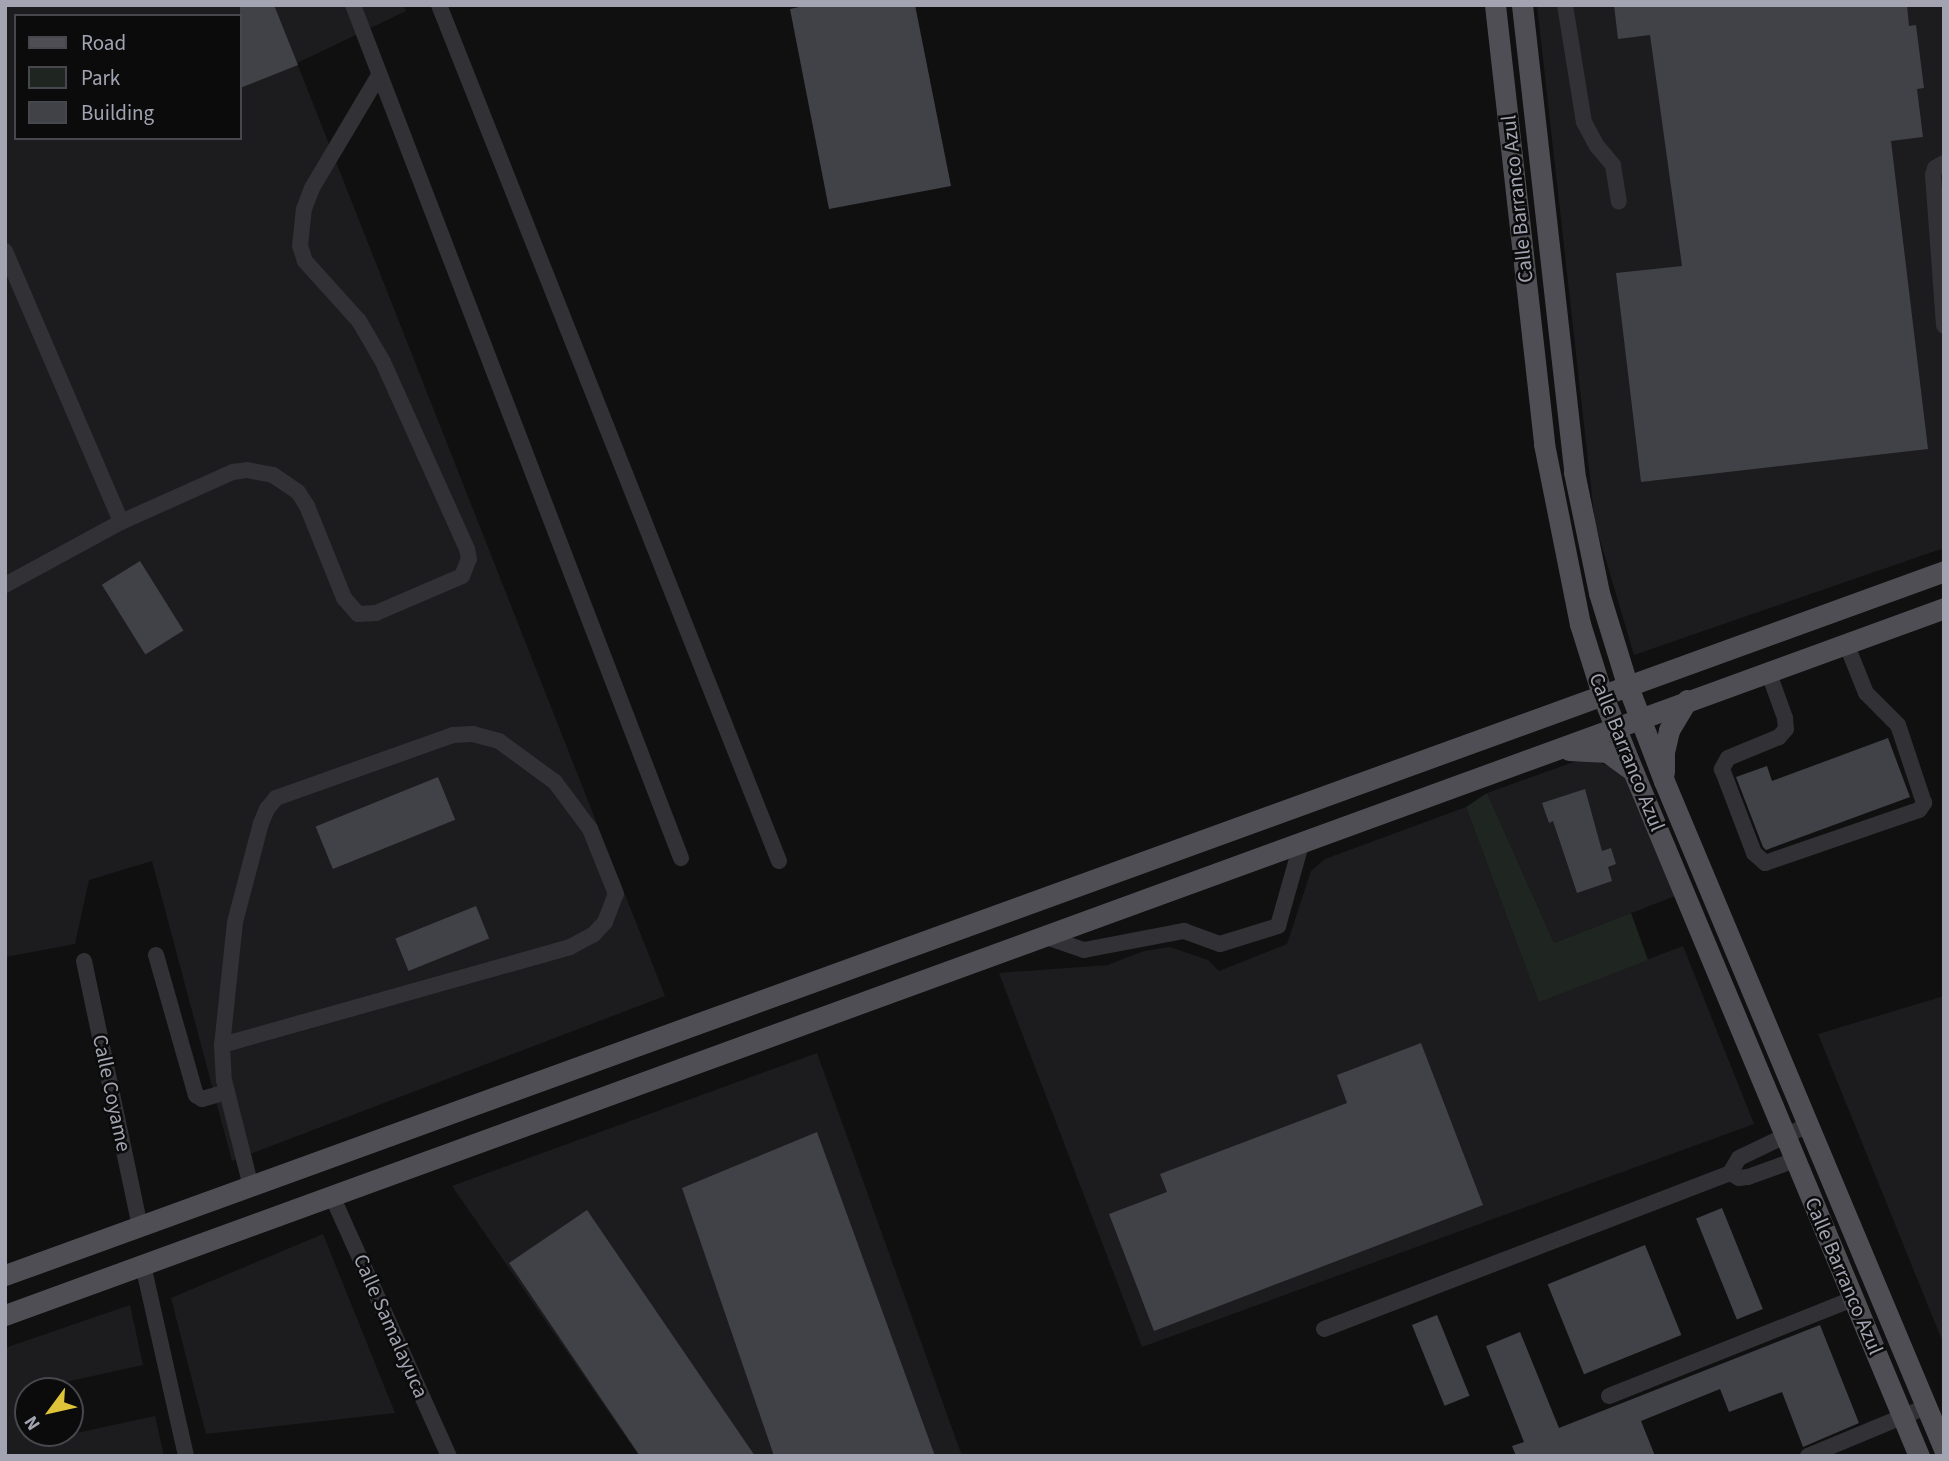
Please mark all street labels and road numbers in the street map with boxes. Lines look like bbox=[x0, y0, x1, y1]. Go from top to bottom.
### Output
street label: Calle Barranco Azul bbox=[1496, 114, 1538, 284]
street label: Calle Barranco Azul bbox=[1584, 669, 1670, 835]
street label: Calle Coyame bbox=[87, 1032, 137, 1154]
street label: Calle Barranco Azul bbox=[1799, 1193, 1889, 1359]
street label: Calle Samalayuca bbox=[348, 1250, 434, 1402]

